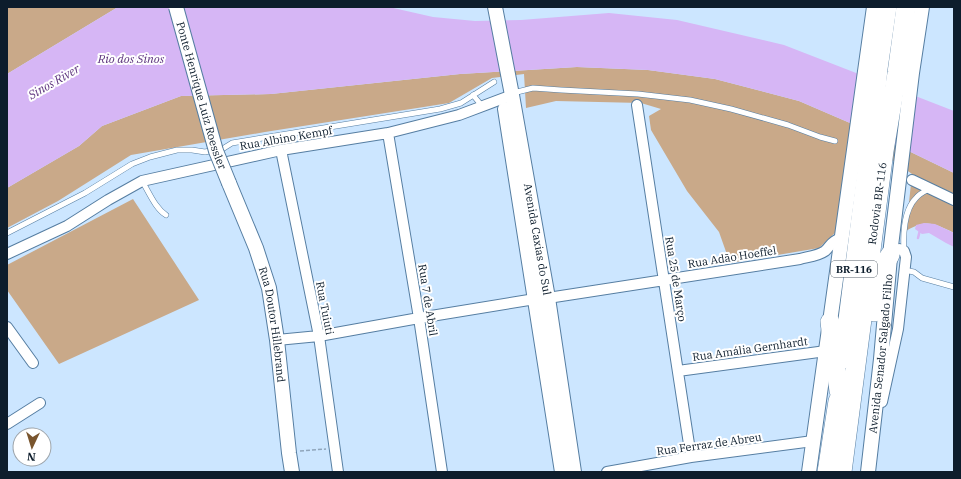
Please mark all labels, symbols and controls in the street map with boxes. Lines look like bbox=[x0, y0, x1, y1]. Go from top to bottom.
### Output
street label: Ponte Henrique Luiz Roessler bbox=[173, 20, 230, 171]
water label: Rio dos Sinos bbox=[97, 51, 165, 66]
water label: Sinos River bbox=[24, 60, 83, 103]
street label: Rua Albino Kempf bbox=[239, 123, 335, 153]
street label: Rodovia BR-116 bbox=[865, 161, 889, 245]
street label: Avenida Caxias do Sul bbox=[521, 182, 554, 296]
street label: Rua 25 de Março bbox=[662, 236, 690, 322]
street label: Rua Adão Hoeffel bbox=[687, 243, 777, 271]
road number: BR-116 bbox=[831, 261, 877, 277]
street label: Rua 7 de Abril bbox=[415, 263, 441, 337]
street label: Rua Doutor Hillebrand bbox=[256, 265, 288, 383]
street label: Avenida Senador Salgado Filho bbox=[865, 273, 895, 434]
street label: Rua Tuiuti bbox=[313, 280, 337, 336]
street label: Rua Amália Gernhardt bbox=[692, 334, 809, 364]
north arrow bbox=[12, 427, 52, 467]
street label: Rua Ferraz de Abreu bbox=[656, 430, 763, 458]
text: N bbox=[26, 450, 36, 464]

